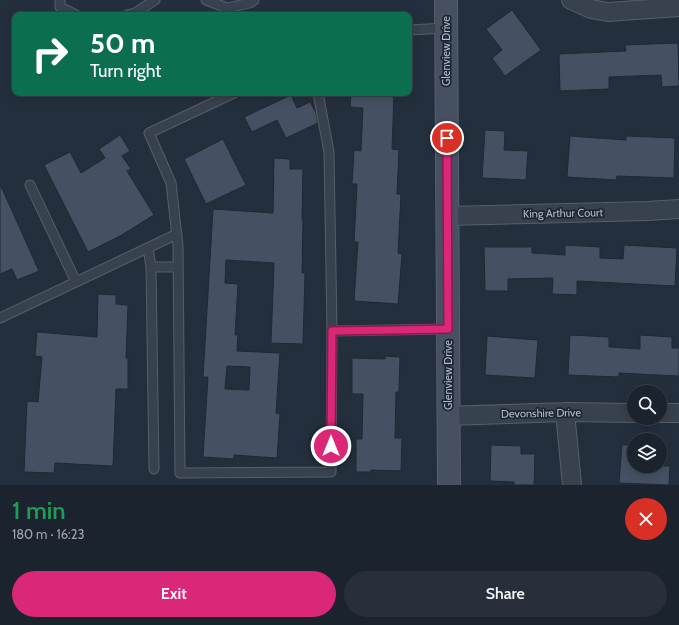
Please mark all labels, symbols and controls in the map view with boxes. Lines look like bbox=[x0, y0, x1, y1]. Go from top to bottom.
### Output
street label: Glenview Drive bbox=[439, 16, 453, 86]
text: 50 m bbox=[90, 26, 155, 60]
icon: right bbox=[24, 28, 76, 80]
text: Turn right bbox=[90, 60, 161, 82]
pin bbox=[430, 121, 464, 155]
icon: arrive bbox=[436, 127, 458, 149]
street label: King Arthur Court bbox=[523, 205, 603, 221]
street label: Glenview Drive bbox=[441, 340, 455, 410]
map controls bbox=[627, 385, 667, 473]
button: search bbox=[627, 385, 667, 425]
street label: Devonshire Drive bbox=[501, 405, 581, 421]
position arrow bbox=[310, 425, 352, 467]
button: layers bbox=[627, 433, 667, 473]
text: 1 min bbox=[12, 496, 66, 525]
button: close bbox=[625, 498, 667, 540]
text: 180 m · 16:23 bbox=[12, 526, 85, 542]
button: Exit bbox=[12, 571, 336, 617]
button: Share bbox=[344, 571, 667, 617]

